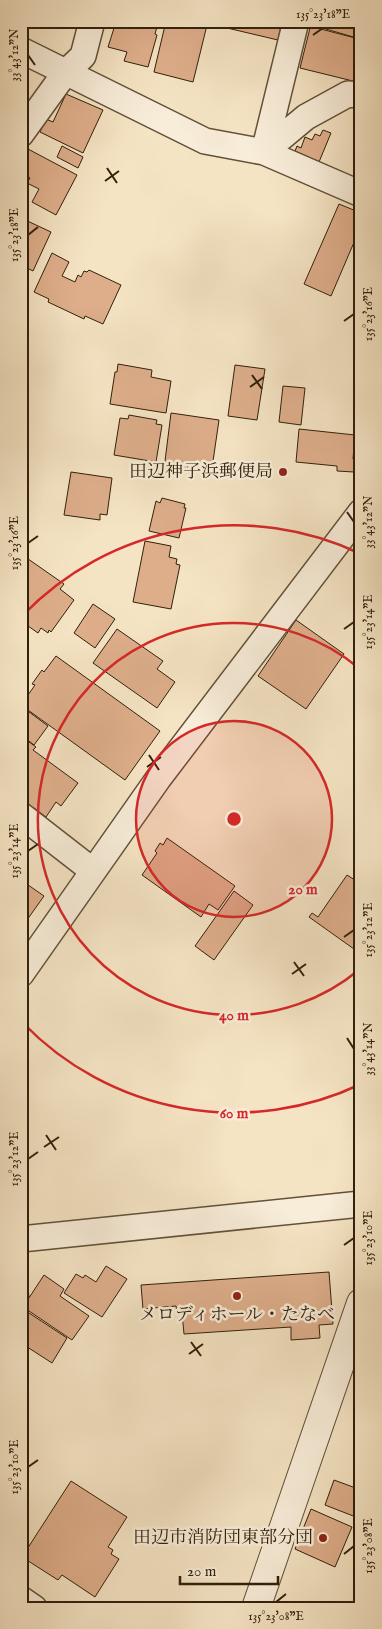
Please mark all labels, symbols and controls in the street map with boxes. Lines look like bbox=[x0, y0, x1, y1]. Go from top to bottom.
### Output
text: 135°23'18"E bbox=[296, 7, 350, 22]
text: 33°43'12"N bbox=[7, 28, 22, 81]
text: 135°23'18"E bbox=[7, 208, 22, 262]
text: 135°23'16"E bbox=[361, 287, 376, 341]
place label: 田辺神子浜郵便局 bbox=[129, 461, 273, 484]
marker: 田辺神子浜郵便局 bbox=[277, 466, 289, 478]
text: 33°43'12"N bbox=[361, 495, 376, 548]
text: 135°23'16"E bbox=[7, 516, 22, 570]
text: 135°23'14"E bbox=[361, 594, 376, 650]
centre of rings bbox=[225, 810, 243, 828]
text: 135°23'14"E bbox=[7, 823, 22, 879]
text: 20 m bbox=[288, 880, 318, 899]
text: 135°23'12"E bbox=[361, 903, 376, 957]
text: 40 m bbox=[219, 1006, 249, 1025]
text: 33°43'14"N bbox=[361, 1022, 376, 1076]
text: 60 m bbox=[220, 1104, 249, 1123]
text: 135°23'12"E bbox=[7, 1132, 22, 1186]
text: 135°23'10"E bbox=[361, 1210, 376, 1266]
marker: メロディホール・たなべ bbox=[231, 1290, 243, 1302]
place label: メロディホール・たなべ bbox=[139, 1304, 335, 1327]
text: 135°23'10"E bbox=[7, 1439, 22, 1495]
text: 135°23'08"E bbox=[361, 1518, 376, 1574]
place label: 田辺市消防団東部分団 bbox=[133, 1527, 313, 1550]
marker: 田辺市消防団東部分団 bbox=[317, 1532, 329, 1544]
scale bar bbox=[180, 1554, 277, 1586]
text: 20 m bbox=[187, 1562, 217, 1581]
text: 135°23'08"E bbox=[248, 1609, 304, 1624]

